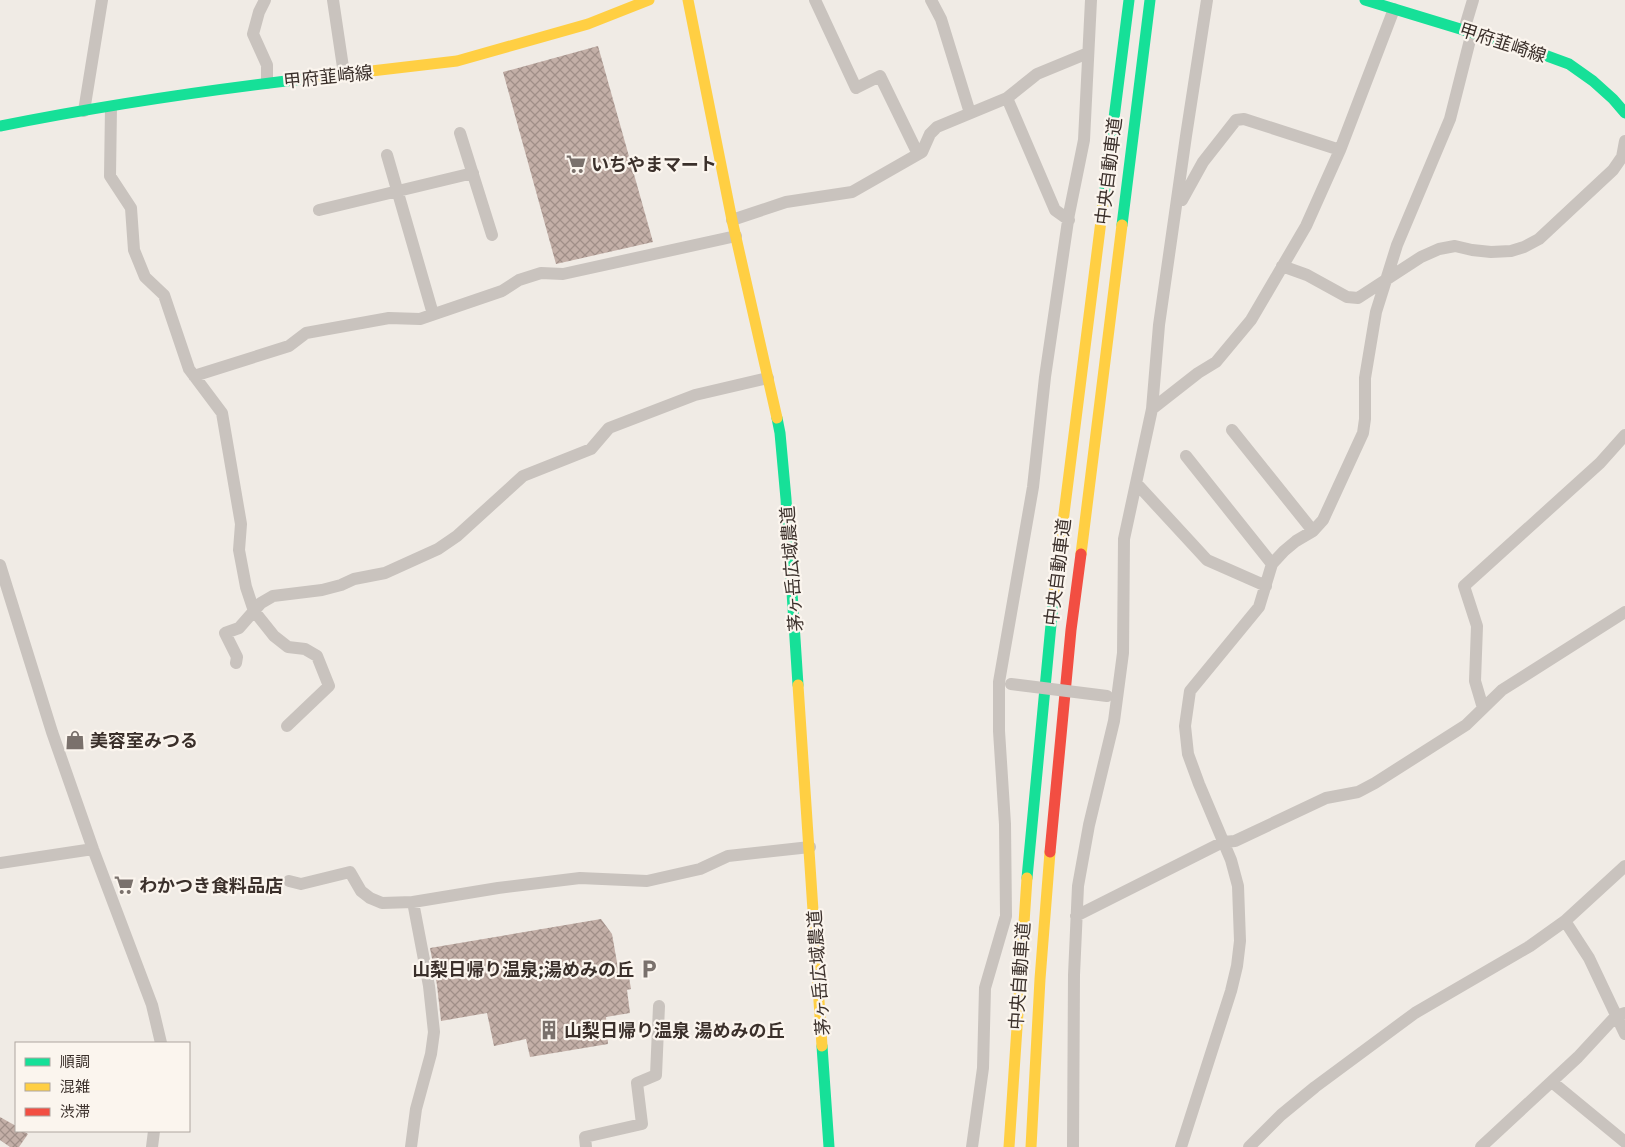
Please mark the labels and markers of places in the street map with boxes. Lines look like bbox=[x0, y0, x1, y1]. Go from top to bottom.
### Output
supermarket icon: いちやまマート bbox=[565, 153, 587, 175]
place label: いちやまマート bbox=[591, 153, 717, 175]
shop icon: 美容室みつる bbox=[64, 729, 86, 751]
place label: 美容室みつる bbox=[90, 729, 198, 751]
supermarket icon: わかつき食料品店 bbox=[113, 874, 135, 896]
place label: わかつき食料品店 bbox=[139, 874, 283, 896]
place label: 山梨日帰り温泉;湯めみの丘 bbox=[412, 958, 634, 980]
parking icon: 山梨日帰り温泉;湯めみの丘 bbox=[638, 958, 660, 980]
building icon: 山梨日帰り温泉 湯めみの丘 bbox=[538, 1019, 560, 1041]
place label: 山梨日帰り温泉 湯めみの丘 bbox=[564, 1019, 785, 1041]

